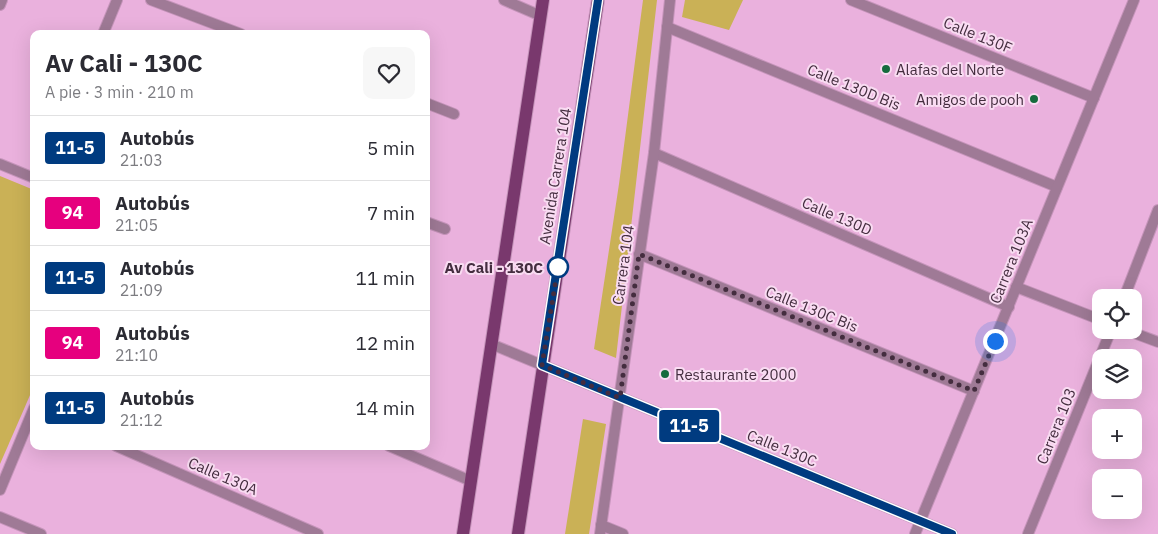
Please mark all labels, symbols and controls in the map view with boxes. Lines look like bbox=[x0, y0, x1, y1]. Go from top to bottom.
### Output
street label: Calle 130F bbox=[941, 13, 1015, 57]
text: Av Cali - 130C bbox=[45, 47, 203, 79]
button: heart bbox=[363, 47, 415, 99]
street label: Calle 130D Bis bbox=[805, 60, 903, 114]
place label: Alafas del Norte bbox=[896, 60, 1004, 79]
marker: Alafas del Norte bbox=[880, 63, 892, 75]
text: A pie · 3 min · 210 m bbox=[45, 82, 194, 102]
place label: Amigos de pooh bbox=[916, 90, 1024, 109]
marker: Amigos de pooh bbox=[1028, 93, 1040, 105]
street label: Avenida Carrera 104 bbox=[535, 106, 575, 246]
text: Autobús bbox=[120, 126, 194, 150]
text: 11-5 bbox=[55, 136, 95, 159]
text: 5 min bbox=[367, 136, 415, 160]
text: 21:03 bbox=[120, 150, 163, 170]
text: Autobús bbox=[115, 191, 190, 215]
street label: Calle 130D bbox=[799, 193, 875, 239]
text: 94 bbox=[62, 201, 83, 224]
text: 7 min bbox=[367, 201, 415, 225]
text: 21:05 bbox=[115, 215, 158, 235]
street label: Carrera 103A bbox=[985, 215, 1037, 306]
street label: Carrera 104 bbox=[608, 224, 638, 306]
text: Autobús bbox=[120, 256, 194, 280]
marker: Av Cali - 130C bbox=[547, 256, 569, 278]
place label: Av Cali - 130C bbox=[445, 258, 543, 277]
text: 11-5 bbox=[55, 266, 95, 289]
text: 11 min bbox=[356, 266, 415, 290]
text: 21:09 bbox=[120, 280, 163, 300]
street label: Calle 130C Bis bbox=[763, 282, 861, 336]
map controls bbox=[1092, 289, 1142, 519]
button: locate bbox=[1092, 289, 1142, 339]
text: Autobús bbox=[115, 321, 190, 345]
your location bbox=[983, 329, 1008, 354]
text: 94 bbox=[62, 331, 83, 354]
text: 12 min bbox=[356, 331, 415, 355]
text: 21:10 bbox=[115, 345, 158, 365]
button: layers bbox=[1092, 349, 1142, 399]
place label: Restaurante 2000 bbox=[675, 365, 797, 384]
marker: Restaurante 2000 bbox=[659, 368, 671, 380]
street label: Carrera 103 bbox=[1032, 385, 1080, 467]
text: Autobús bbox=[120, 386, 194, 410]
text: 11-5 bbox=[55, 396, 95, 419]
text: 14 min bbox=[356, 396, 415, 420]
button: + bbox=[1092, 409, 1142, 459]
text: 21:12 bbox=[120, 410, 163, 430]
line badge: 11-5 bbox=[654, 410, 724, 442]
text: 11-5 bbox=[669, 414, 709, 437]
street label: Calle 130C bbox=[744, 425, 820, 471]
street label: Calle 130A bbox=[185, 453, 261, 499]
button: − bbox=[1092, 469, 1142, 519]

